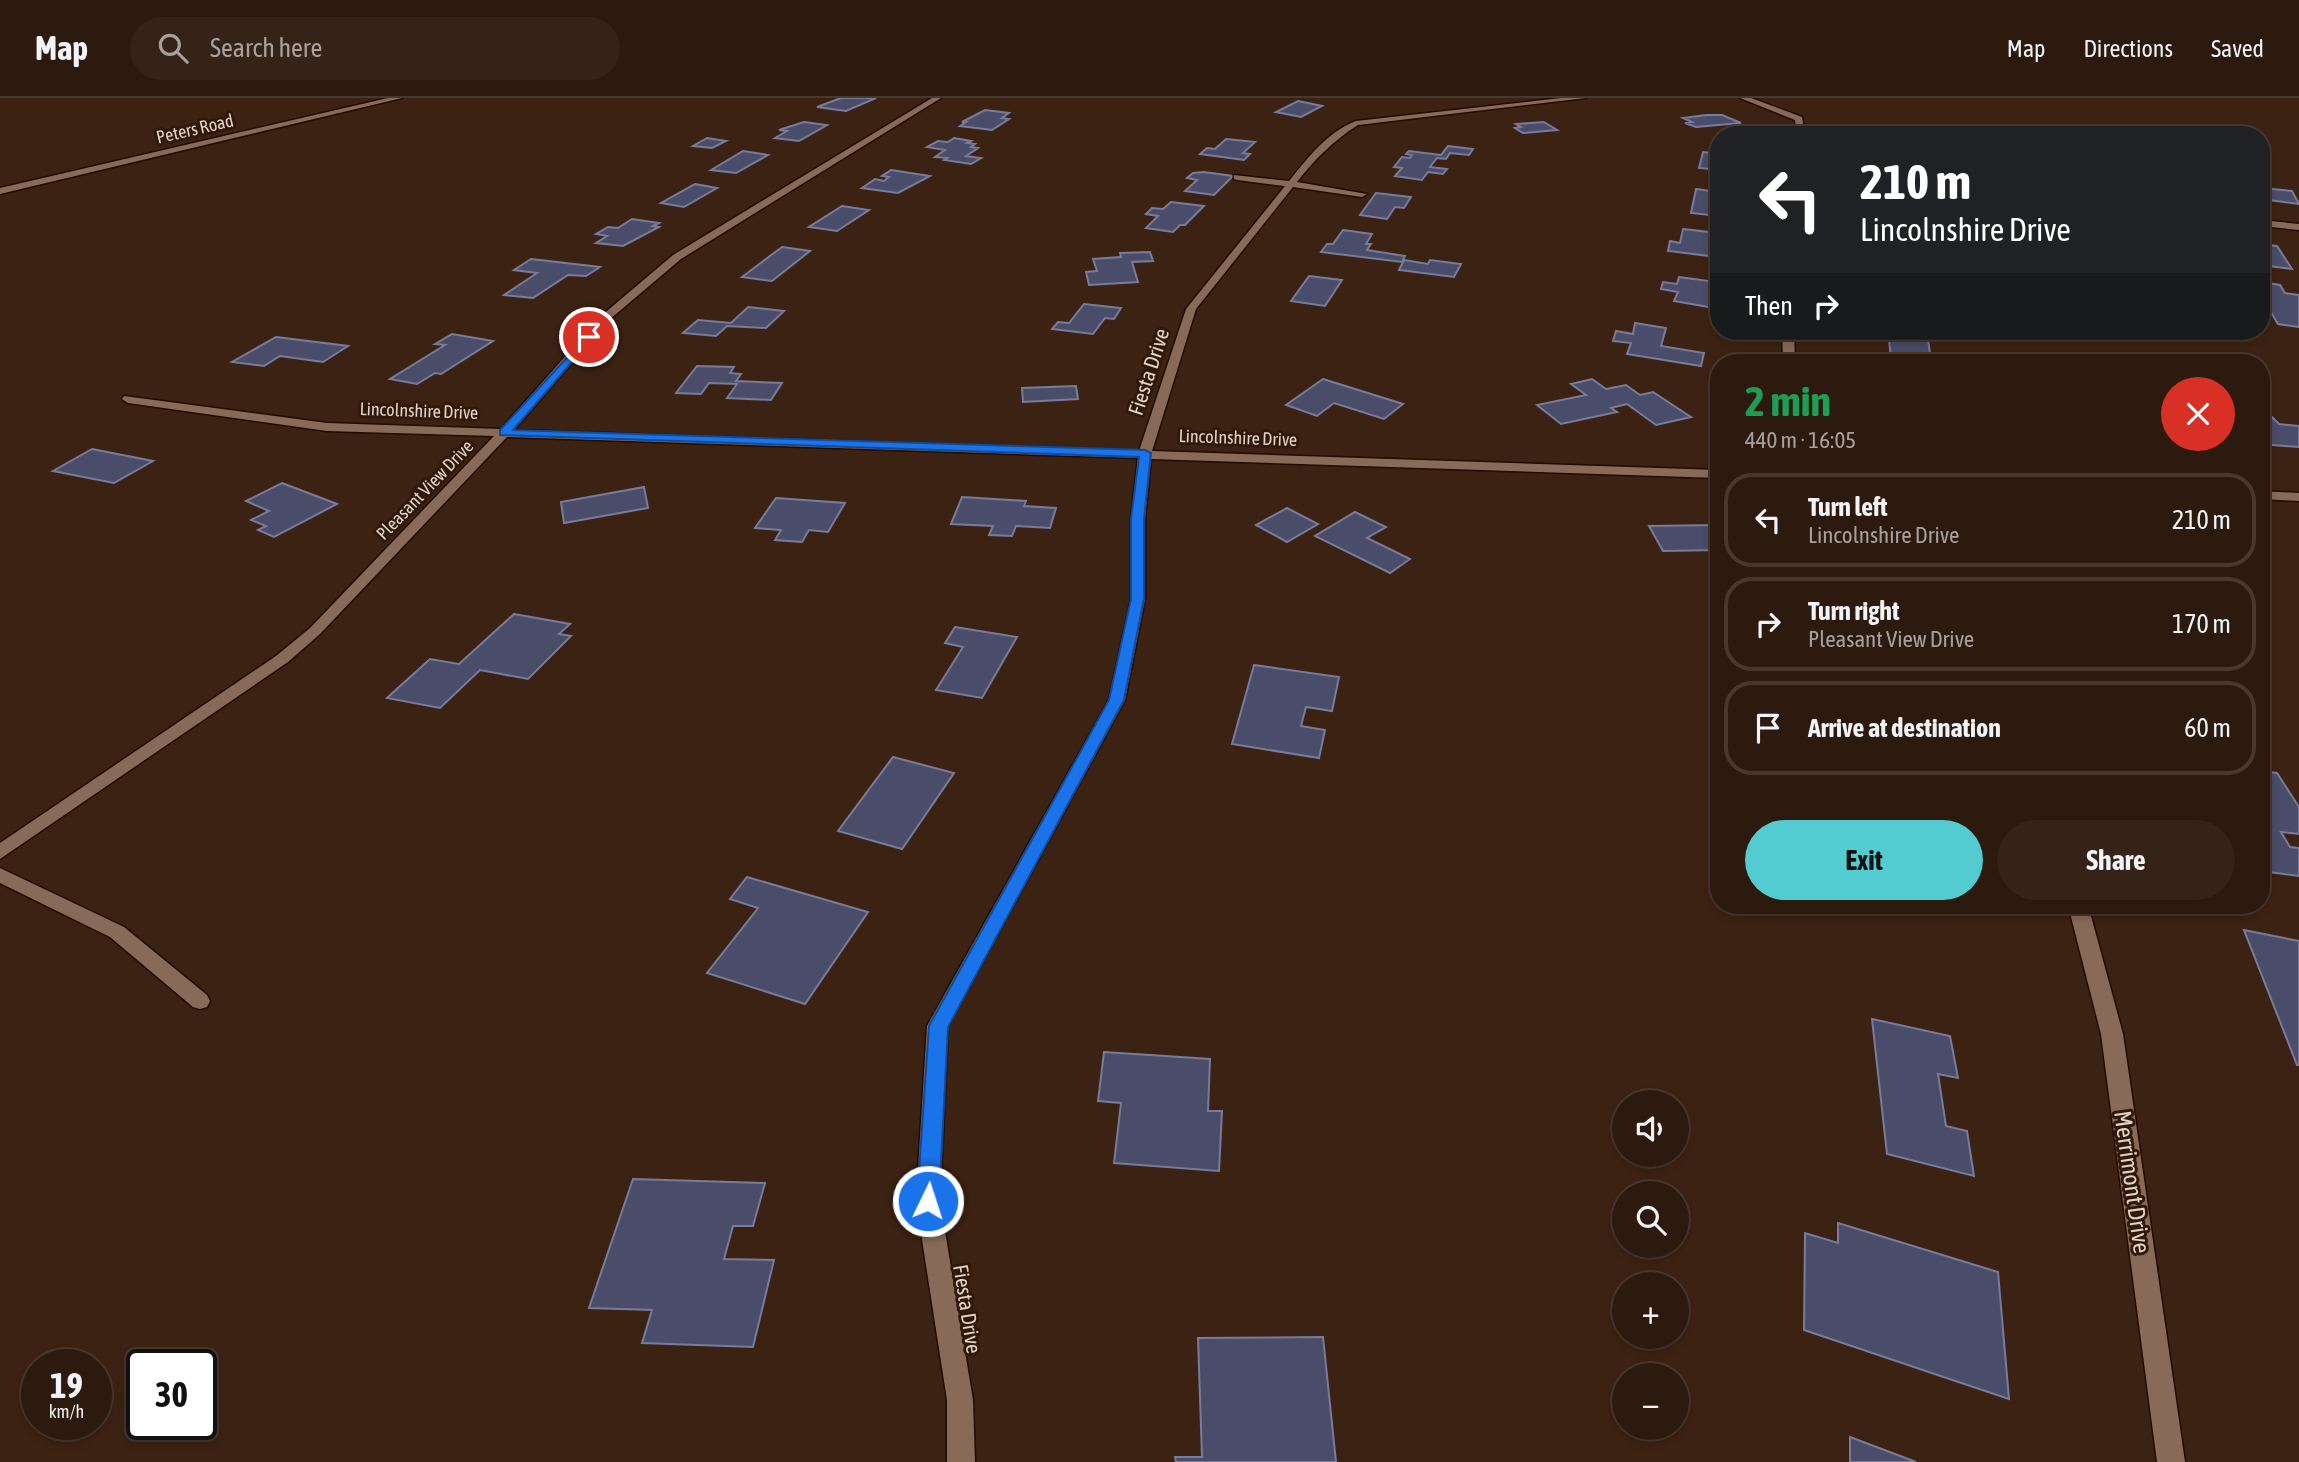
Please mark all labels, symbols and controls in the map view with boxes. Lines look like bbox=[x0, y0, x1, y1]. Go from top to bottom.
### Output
search box bbox=[130, 17, 620, 80]
text: Map bbox=[35, 29, 88, 67]
icon: search bbox=[154, 29, 192, 67]
text: Search here bbox=[210, 33, 322, 63]
text: Map bbox=[2007, 35, 2045, 62]
text: Directions bbox=[2083, 35, 2173, 62]
text: Saved bbox=[2211, 35, 2264, 62]
street label: Peters Road bbox=[154, 109, 235, 148]
text: 210 m bbox=[1860, 153, 1971, 209]
icon: left bbox=[1745, 154, 1836, 245]
text: Lincolnshire Drive bbox=[1860, 211, 2071, 248]
icon: right bbox=[1807, 287, 1845, 325]
text: Then bbox=[1745, 291, 1793, 321]
pin bbox=[559, 307, 619, 367]
icon: arrive bbox=[570, 318, 608, 356]
street label: Fiesta Drive bbox=[1123, 325, 1173, 418]
text: 2 min bbox=[1745, 377, 1831, 425]
button: close bbox=[2161, 377, 2235, 451]
street label: Lincolnshire Drive bbox=[359, 398, 479, 423]
street label: Lincolnshire Drive bbox=[1178, 425, 1298, 450]
text: 440 m · 16:05 bbox=[1745, 427, 1856, 453]
street label: Pleasant View Drive bbox=[372, 436, 477, 544]
text: Turn left bbox=[1808, 492, 1888, 522]
icon: left bbox=[1749, 501, 1787, 539]
text: 210 m bbox=[2172, 505, 2231, 535]
text: Lincolnshire Drive bbox=[1808, 522, 1960, 548]
text: Turn right bbox=[1808, 596, 1899, 626]
icon: right bbox=[1749, 605, 1787, 643]
text: 170 m bbox=[2172, 609, 2231, 639]
text: Pleasant View Drive bbox=[1808, 626, 1974, 652]
icon: arrive bbox=[1749, 709, 1787, 747]
text: Arrive at destination bbox=[1808, 713, 2001, 743]
text: 60 m bbox=[2184, 713, 2231, 743]
button: Exit bbox=[1745, 820, 1983, 900]
button: Share bbox=[1997, 820, 2235, 900]
map controls bbox=[1612, 1090, 1689, 1440]
button: sound bbox=[1612, 1090, 1689, 1167]
street label: Merrimont Drive bbox=[2109, 1109, 2156, 1255]
position arrow bbox=[891, 1164, 965, 1238]
button: search bbox=[1612, 1181, 1689, 1258]
street label: Fiesta Drive bbox=[949, 1263, 987, 1355]
button: + bbox=[1612, 1272, 1689, 1349]
speed limit sign: 30 bbox=[126, 1349, 217, 1440]
button: − bbox=[1612, 1363, 1689, 1440]
text: 19 bbox=[50, 1365, 83, 1405]
text: km/h bbox=[49, 1401, 84, 1422]

